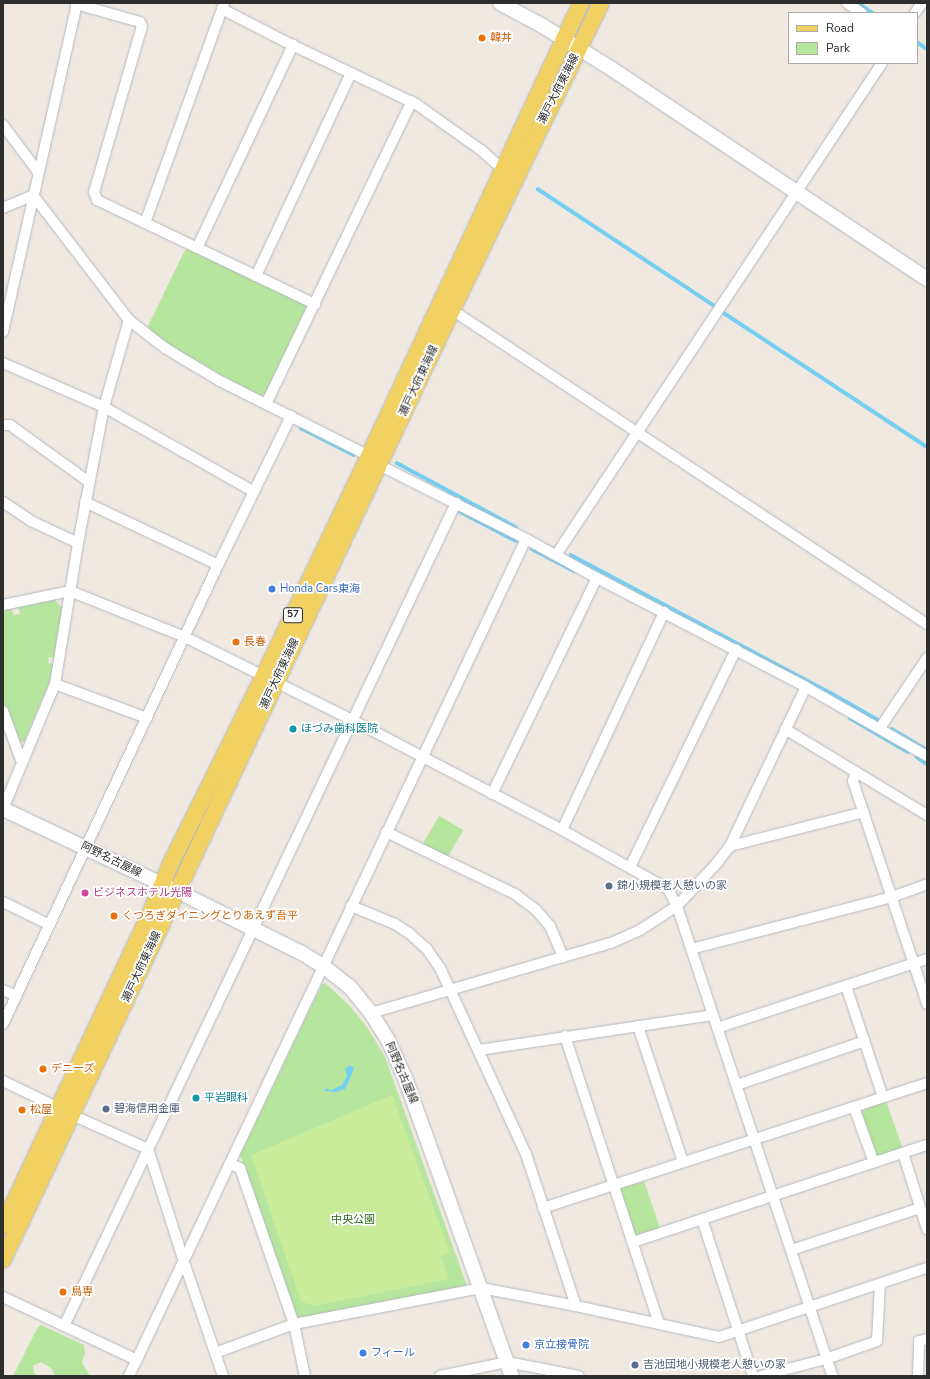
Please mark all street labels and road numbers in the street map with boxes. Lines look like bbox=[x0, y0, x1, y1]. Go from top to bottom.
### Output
street label: 瀬戸大府東海線 bbox=[536, 52, 582, 126]
street label: 瀬戸大府東海線 bbox=[397, 343, 441, 419]
road number: 57 bbox=[283, 607, 303, 623]
street label: 瀬戸大府東海線 bbox=[258, 636, 302, 712]
street label: 阿野名古屋線 bbox=[78, 840, 144, 880]
street label: 瀬戸大府東海線 bbox=[120, 929, 164, 1005]
street label: 阿野名古屋線 bbox=[382, 1040, 420, 1106]

